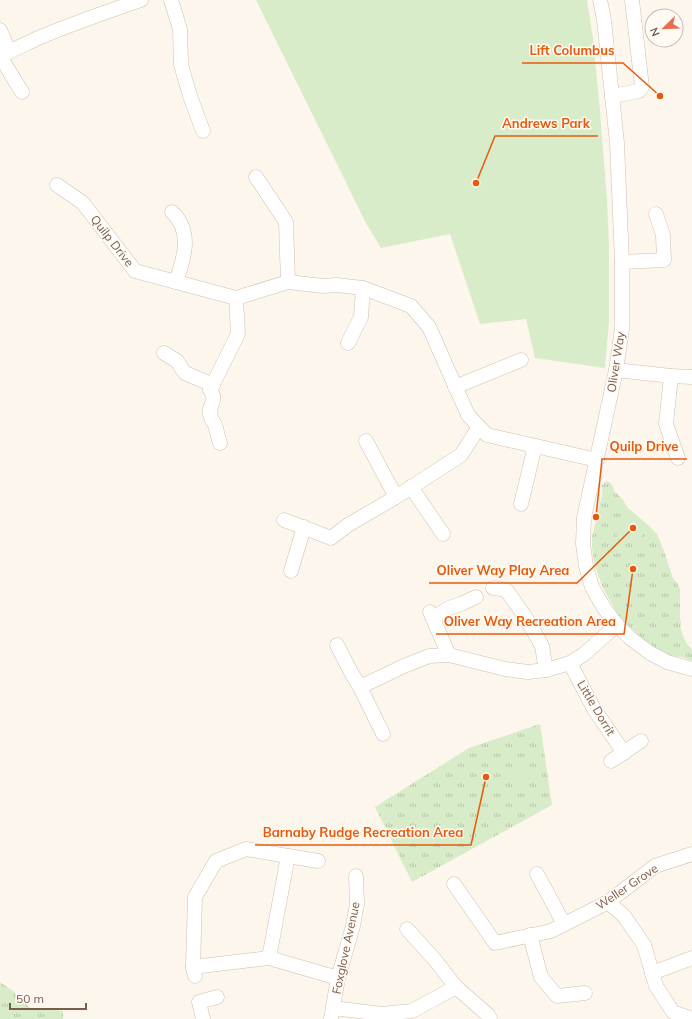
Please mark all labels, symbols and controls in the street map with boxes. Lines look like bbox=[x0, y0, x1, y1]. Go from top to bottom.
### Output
north arrow bbox=[644, 8, 684, 48]
text: N bbox=[647, 25, 663, 38]
callout: Lift Columbus bbox=[522, 38, 623, 63]
text: Lift Columbus bbox=[530, 42, 614, 58]
callout: Andrews Park bbox=[495, 111, 598, 136]
text: Andrews Park bbox=[502, 115, 591, 131]
street label: Quilp Drive bbox=[88, 212, 137, 269]
street label: Oliver Way bbox=[603, 330, 628, 393]
callout: Quilp Drive bbox=[602, 434, 687, 459]
text: Quilp Drive bbox=[610, 438, 678, 454]
callout: Oliver Way Play Area bbox=[429, 558, 577, 583]
text: Oliver Way Play Area bbox=[437, 562, 569, 579]
callout: Oliver Way Recreation Area bbox=[436, 609, 624, 634]
text: Oliver Way Recreation Area bbox=[444, 613, 616, 630]
street label: Little Dorrit bbox=[574, 677, 619, 738]
callout: Barnaby Rudge Recreation Area bbox=[255, 820, 471, 845]
text: Barnaby Rudge Recreation Area bbox=[263, 824, 463, 841]
street label: Weller Grove bbox=[593, 860, 661, 913]
street label: Foxglove Avenue bbox=[328, 900, 363, 995]
scale bar bbox=[10, 985, 86, 1011]
text: 50 m bbox=[16, 991, 44, 1006]

